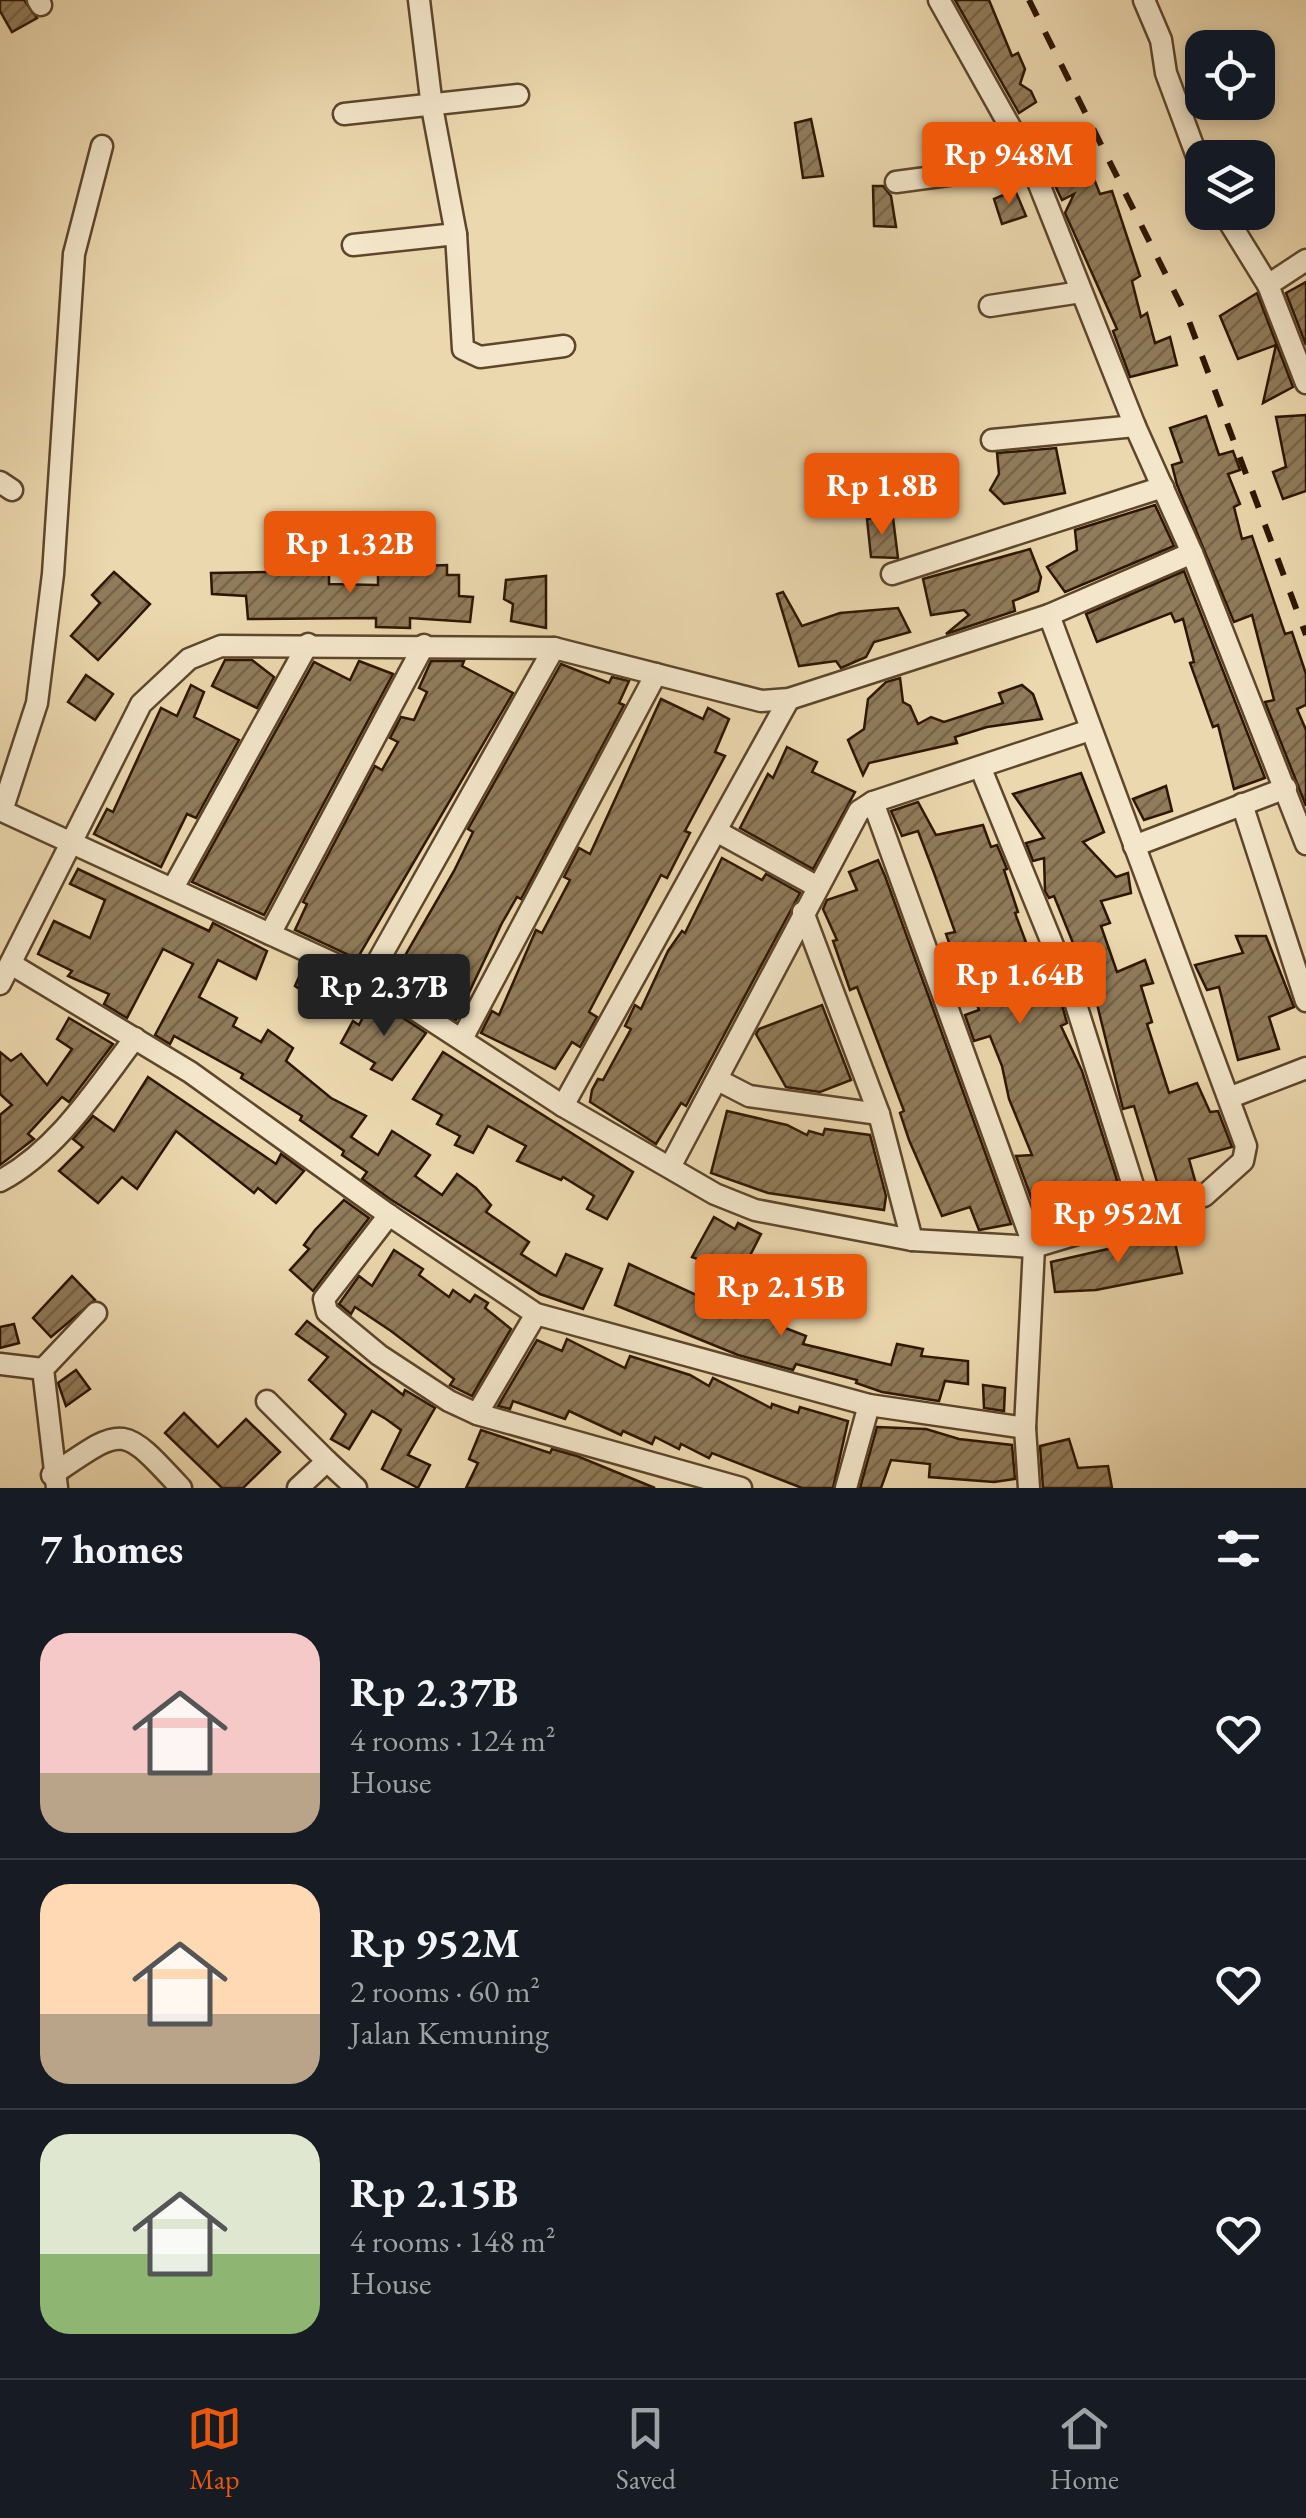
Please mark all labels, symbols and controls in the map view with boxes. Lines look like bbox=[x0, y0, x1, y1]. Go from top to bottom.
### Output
map controls bbox=[1185, 30, 1275, 230]
button: locate bbox=[1185, 30, 1275, 120]
pin: Rp 948M bbox=[917, 122, 1101, 207]
text: Rp 948M bbox=[944, 133, 1074, 175]
button: layers bbox=[1185, 140, 1275, 230]
pin: Rp 1.8B bbox=[790, 453, 974, 538]
text: Rp 1.8B bbox=[826, 464, 938, 506]
pin: Rp 1.32B bbox=[247, 511, 453, 596]
text: Rp 1.32B bbox=[286, 522, 414, 564]
pin: Rp 1.64B bbox=[917, 942, 1123, 1027]
text: Rp 1.64B bbox=[956, 953, 1084, 995]
pin: Rp 2.37B bbox=[281, 954, 487, 1039]
text: Rp 2.37B bbox=[320, 965, 448, 1007]
pin: Rp 952M bbox=[1026, 1181, 1210, 1266]
text: Rp 952M bbox=[1053, 1192, 1183, 1234]
pin: Rp 2.15B bbox=[678, 1254, 884, 1339]
text: Rp 2.15B bbox=[717, 1265, 845, 1307]
text: 7 homes bbox=[40, 1521, 183, 1576]
icon: filters bbox=[1211, 1521, 1266, 1576]
text: Rp 2.37B bbox=[350, 1664, 518, 1719]
icon: home bbox=[120, 1673, 240, 1793]
icon: heart bbox=[1211, 1706, 1266, 1761]
text: 4 rooms · 124 m² bbox=[350, 1719, 556, 1761]
text: House bbox=[350, 1761, 431, 1803]
text: Rp 952M bbox=[350, 1915, 520, 1970]
icon: home bbox=[120, 1924, 240, 2044]
icon: heart bbox=[1211, 1957, 1266, 2012]
text: 2 rooms · 60 m² bbox=[350, 1970, 540, 2012]
text: Jalan Kemuning bbox=[350, 2012, 549, 2054]
text: Rp 2.15B bbox=[350, 2165, 518, 2220]
icon: home bbox=[120, 2174, 240, 2294]
icon: heart bbox=[1211, 2207, 1266, 2262]
text: 4 rooms · 148 m² bbox=[350, 2220, 556, 2262]
text: House bbox=[350, 2262, 431, 2304]
tab: Map bbox=[187, 2401, 242, 2497]
tab: Saved bbox=[616, 2401, 676, 2497]
tab: Home bbox=[1050, 2401, 1119, 2497]

